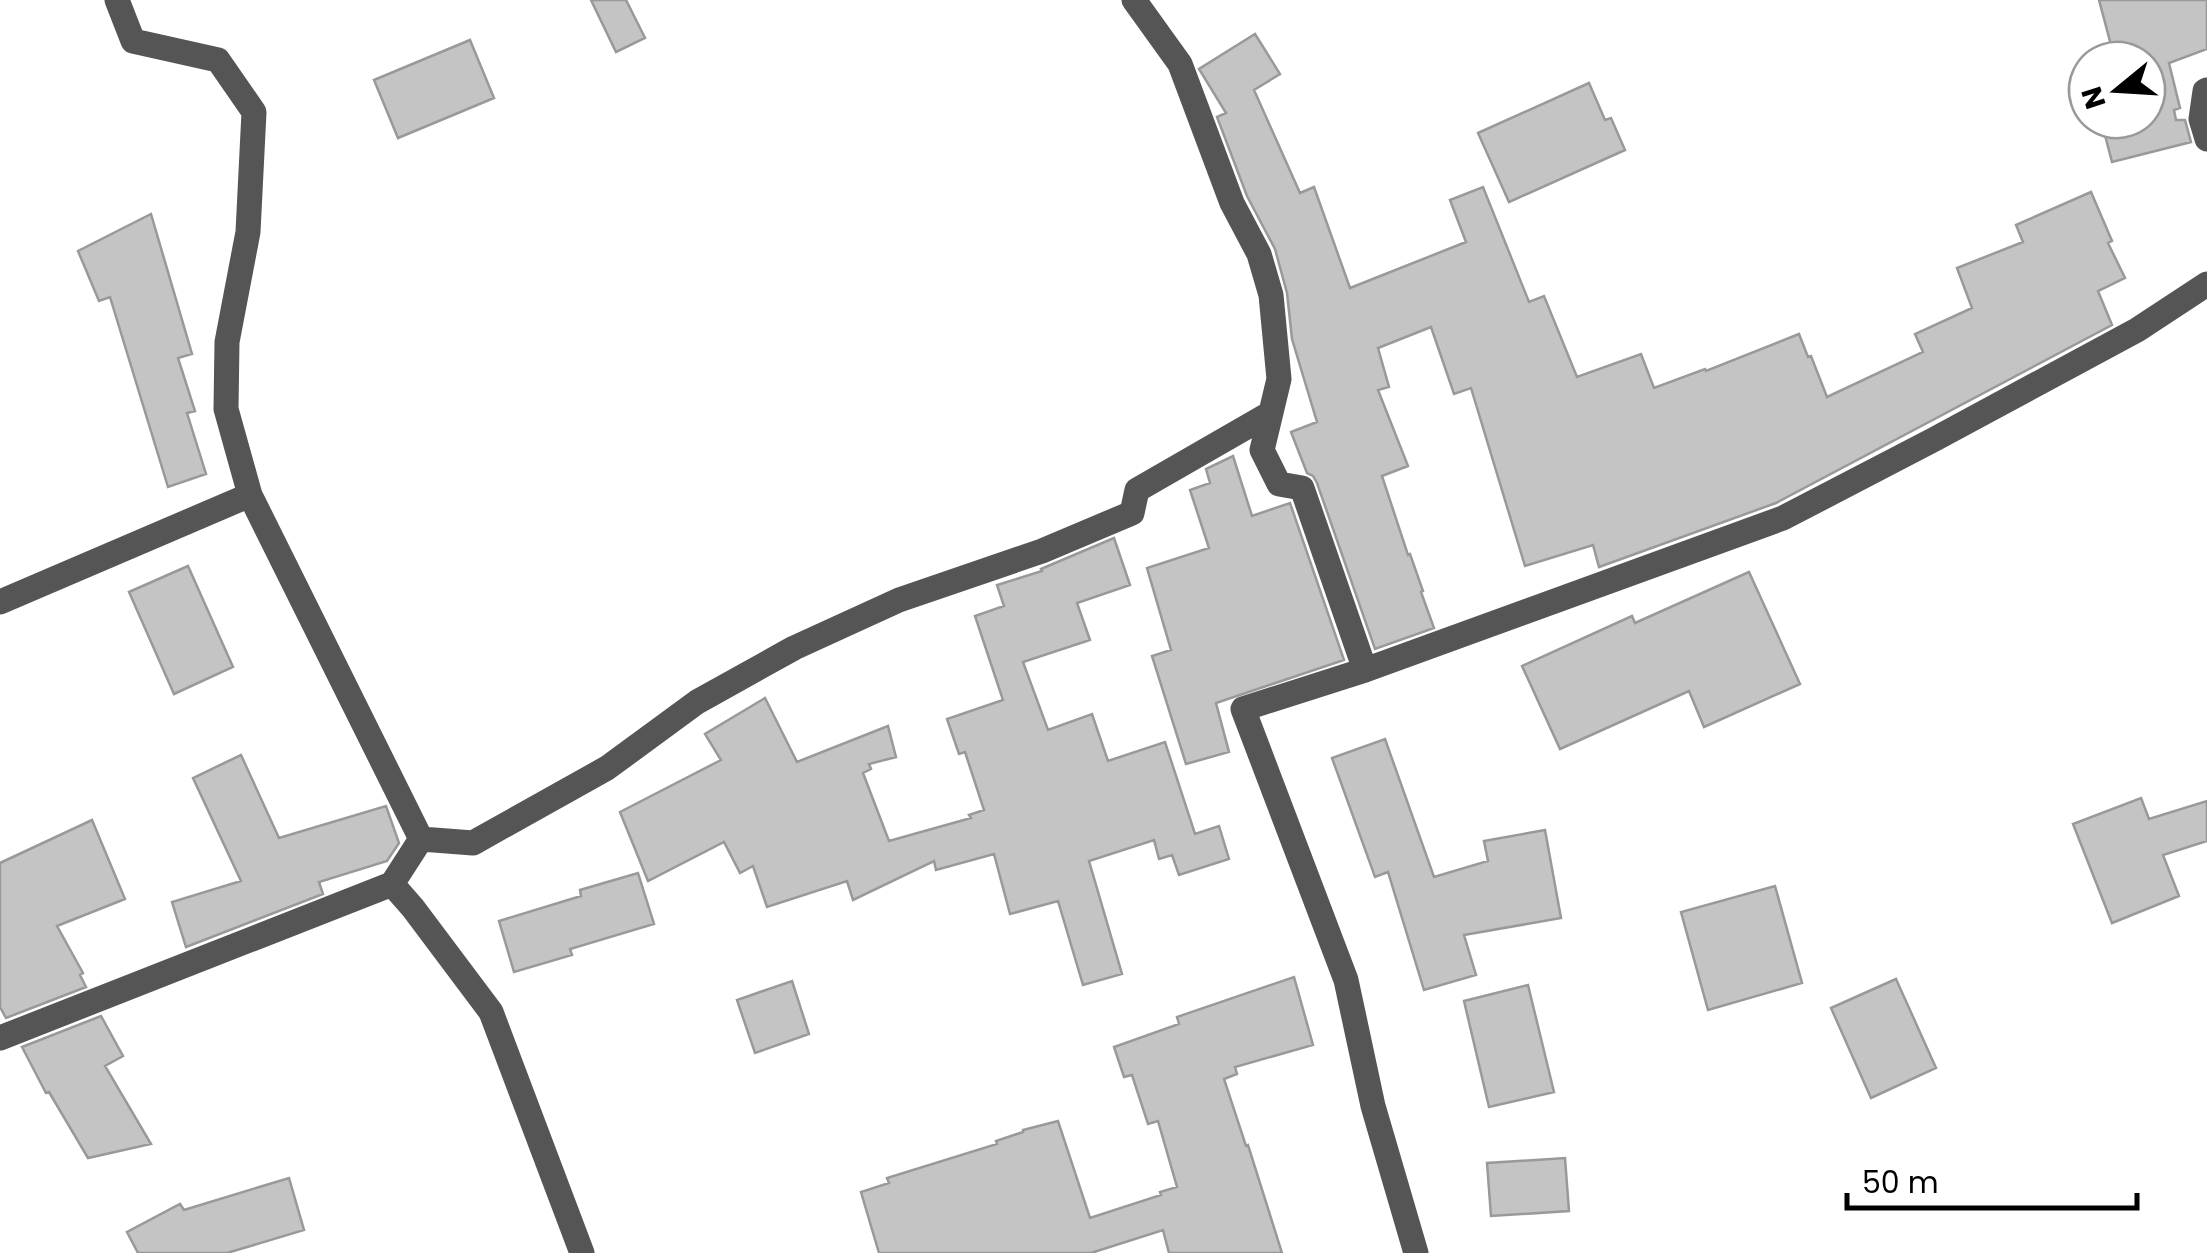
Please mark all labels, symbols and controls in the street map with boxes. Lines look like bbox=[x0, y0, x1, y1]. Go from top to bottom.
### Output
north arrow bbox=[2067, 40, 2167, 140]
text: N bbox=[2072, 82, 2115, 114]
scale bar bbox=[1847, 1148, 2137, 1210]
text: 50 m bbox=[1862, 1161, 1939, 1204]

